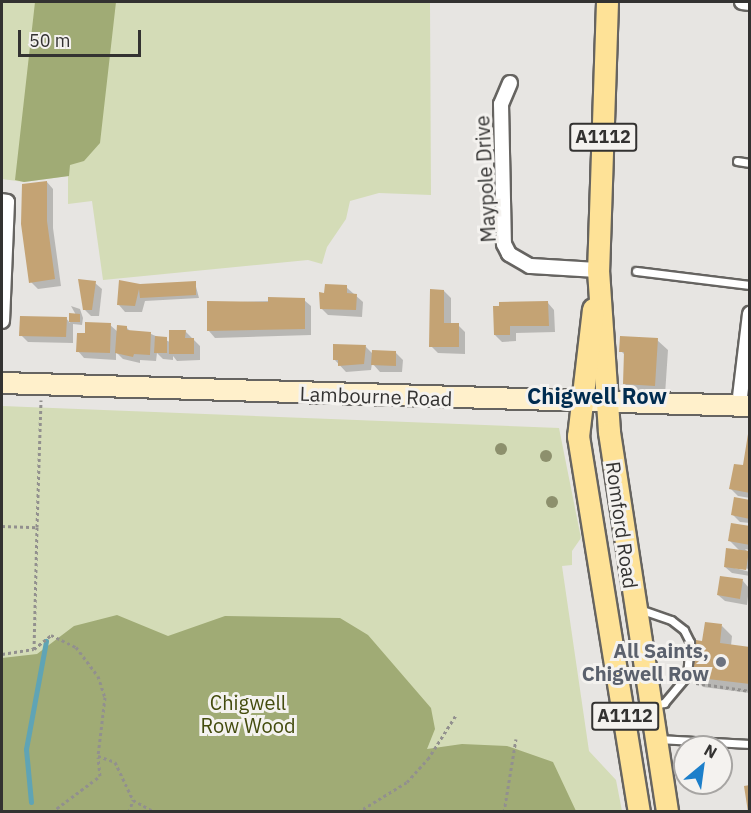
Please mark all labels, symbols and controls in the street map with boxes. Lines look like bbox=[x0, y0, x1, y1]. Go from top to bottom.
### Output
scale bar bbox=[21, 18, 144, 56]
text: 50 m bbox=[29, 29, 71, 52]
street label: Maypole Drive bbox=[470, 115, 500, 243]
road number: A1112 bbox=[568, 122, 638, 152]
street label: Lambourne Road bbox=[299, 381, 453, 411]
district label: Chigwell Row bbox=[527, 383, 667, 409]
street label: Romford Road bbox=[601, 460, 643, 590]
place label: All Saints, Chigwell Row bbox=[582, 638, 709, 685]
marker: All Saints, Chigwell Row bbox=[714, 655, 728, 669]
park label: Chigwell Row Wood bbox=[200, 690, 296, 737]
road number: A1112 bbox=[590, 701, 660, 731]
north arrow bbox=[673, 735, 733, 795]
text: N bbox=[701, 739, 721, 763]

